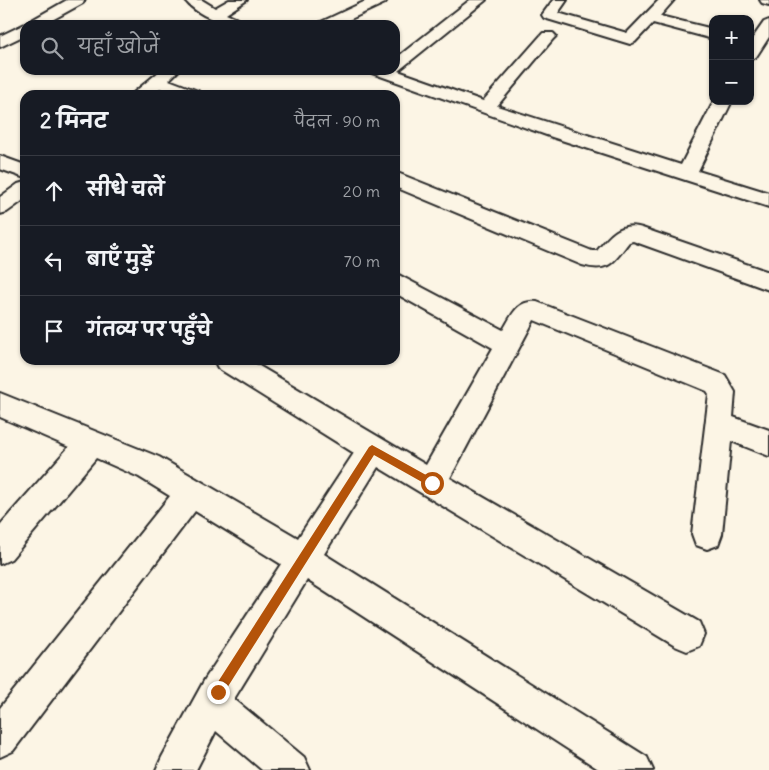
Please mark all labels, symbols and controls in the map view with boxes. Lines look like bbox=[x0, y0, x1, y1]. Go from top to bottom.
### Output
map controls bbox=[709, 15, 754, 105]
button: + bbox=[709, 15, 754, 60]
search box bbox=[20, 20, 400, 75]
icon: search bbox=[38, 34, 66, 62]
text: यहाँ खोजें bbox=[78, 34, 159, 58]
button: − bbox=[709, 60, 754, 105]
text: 2 मिनट bbox=[40, 107, 107, 134]
text: पैदल · 90 m bbox=[294, 111, 380, 131]
icon: ahead bbox=[40, 177, 68, 205]
text: सीधे चलें bbox=[87, 177, 164, 201]
text: 20 m bbox=[343, 181, 380, 201]
icon: left bbox=[40, 247, 68, 275]
text: बाएँ मुड़ें bbox=[87, 247, 153, 271]
text: 70 m bbox=[344, 251, 380, 271]
icon: arrive bbox=[40, 317, 68, 345]
text: गंतव्य पर पहुँचे bbox=[87, 317, 212, 341]
route start bbox=[421, 472, 444, 495]
route end bbox=[207, 681, 230, 704]

